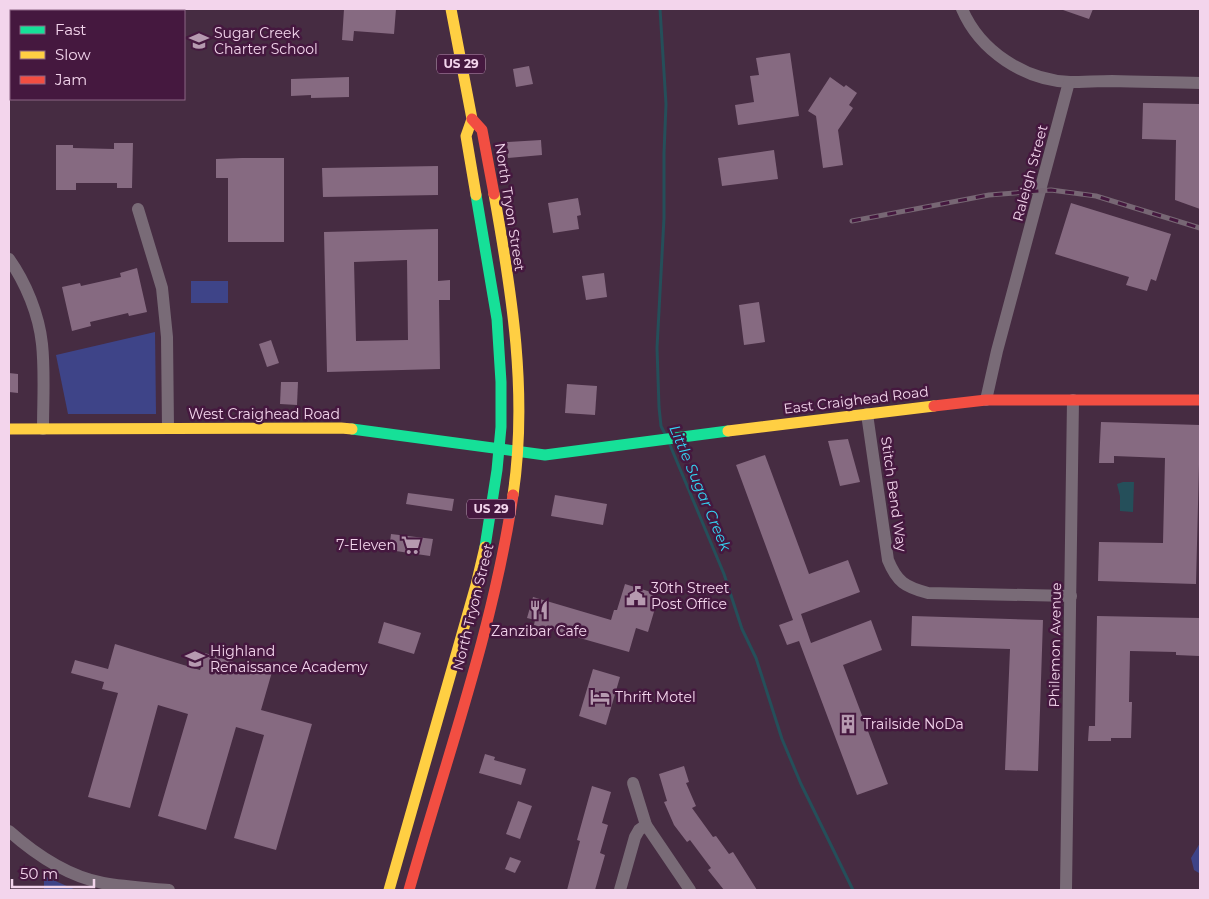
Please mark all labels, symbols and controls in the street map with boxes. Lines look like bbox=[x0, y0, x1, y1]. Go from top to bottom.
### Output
legend bbox=[10, 10, 185, 100]
text: Fast bbox=[55, 20, 86, 39]
place label: Sugar Creek Charter School bbox=[214, 24, 318, 58]
school or university icon: Sugar Creek Charter School bbox=[188, 30, 210, 52]
text: Slow bbox=[55, 45, 91, 64]
road number: US 29 bbox=[437, 54, 485, 74]
text: Jam bbox=[54, 70, 87, 89]
street label: Raleigh Street bbox=[1008, 122, 1052, 223]
street label: North Tryon Street bbox=[491, 142, 529, 273]
street label: East Craighead Road bbox=[782, 382, 930, 418]
street label: West Craighead Road bbox=[188, 405, 340, 423]
water label: Little Sugar Creek bbox=[665, 422, 736, 555]
street label: Stitch Bend Way bbox=[877, 435, 911, 553]
road number: US 29 bbox=[467, 499, 515, 518]
supermarket icon: 7-Eleven bbox=[400, 534, 422, 556]
place label: 7-Eleven bbox=[336, 536, 396, 554]
street label: North Tryon Street bbox=[449, 542, 498, 672]
place label: 30th Street Post Office bbox=[651, 579, 730, 613]
street label: Philemon Avenue bbox=[1045, 582, 1065, 708]
public building icon: 30th Street Post Office bbox=[625, 585, 647, 607]
restaurant icon: Zanzibar Cafe bbox=[528, 599, 550, 621]
place label: Zanzibar Cafe bbox=[491, 622, 587, 640]
place label: Highland Renaissance Academy bbox=[210, 642, 368, 676]
school or university icon: Highland Renaissance Academy bbox=[184, 648, 206, 670]
hotel icon: Thrift Motel bbox=[589, 686, 611, 708]
place label: Thrift Motel bbox=[615, 688, 696, 706]
building icon: Trailside NoDa bbox=[837, 713, 859, 735]
place label: Trailside NoDa bbox=[863, 715, 964, 733]
scale bar bbox=[12, 856, 95, 888]
text: 50 m bbox=[20, 864, 58, 883]

